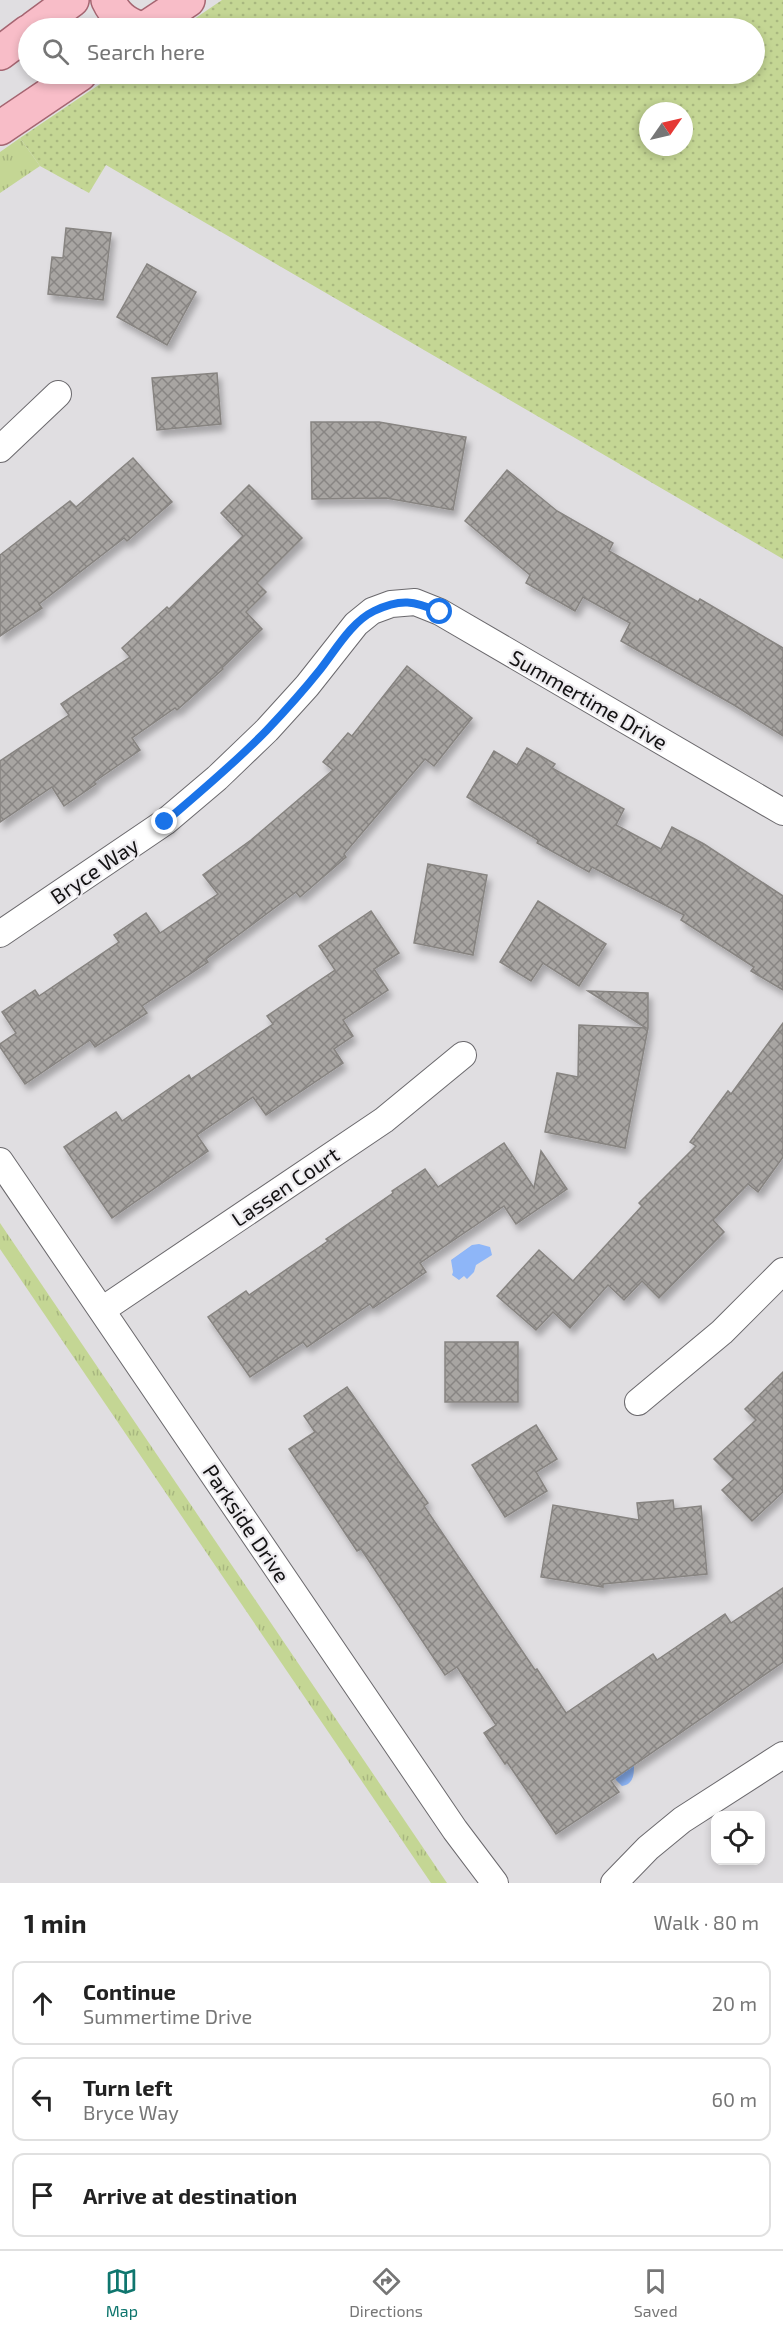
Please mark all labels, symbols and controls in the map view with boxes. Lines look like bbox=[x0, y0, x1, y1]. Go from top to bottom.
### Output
search box bbox=[18, 18, 765, 84]
icon: search bbox=[39, 35, 72, 68]
text: Search here bbox=[87, 38, 205, 64]
north arrow bbox=[639, 102, 693, 156]
route start bbox=[426, 598, 452, 624]
street label: Summertime Drive bbox=[506, 644, 672, 754]
route end bbox=[151, 808, 177, 834]
street label: Bryce Way bbox=[45, 832, 143, 908]
street label: Lassen Court bbox=[227, 1141, 343, 1231]
street label: Parkside Drive bbox=[198, 1459, 296, 1587]
map controls bbox=[711, 1811, 765, 1865]
button: locate bbox=[711, 1811, 765, 1865]
text: 1 min bbox=[24, 1907, 87, 1938]
text: Walk · 80 m bbox=[654, 1910, 759, 1934]
text: Continue bbox=[83, 1978, 176, 2004]
icon: ahead bbox=[26, 1987, 59, 2020]
text: 20 m bbox=[712, 1991, 757, 2015]
text: Summertime Drive bbox=[83, 2004, 252, 2028]
text: Turn left bbox=[83, 2074, 172, 2100]
icon: left bbox=[26, 2083, 59, 2116]
text: 60 m bbox=[712, 2087, 757, 2111]
text: Bryce Way bbox=[83, 2100, 179, 2124]
icon: arrive bbox=[26, 2179, 59, 2212]
text: Arrive at destination bbox=[83, 2182, 297, 2208]
tab: Map bbox=[105, 2265, 138, 2320]
tab: Directions bbox=[349, 2265, 423, 2320]
tab: Saved bbox=[634, 2265, 678, 2320]

